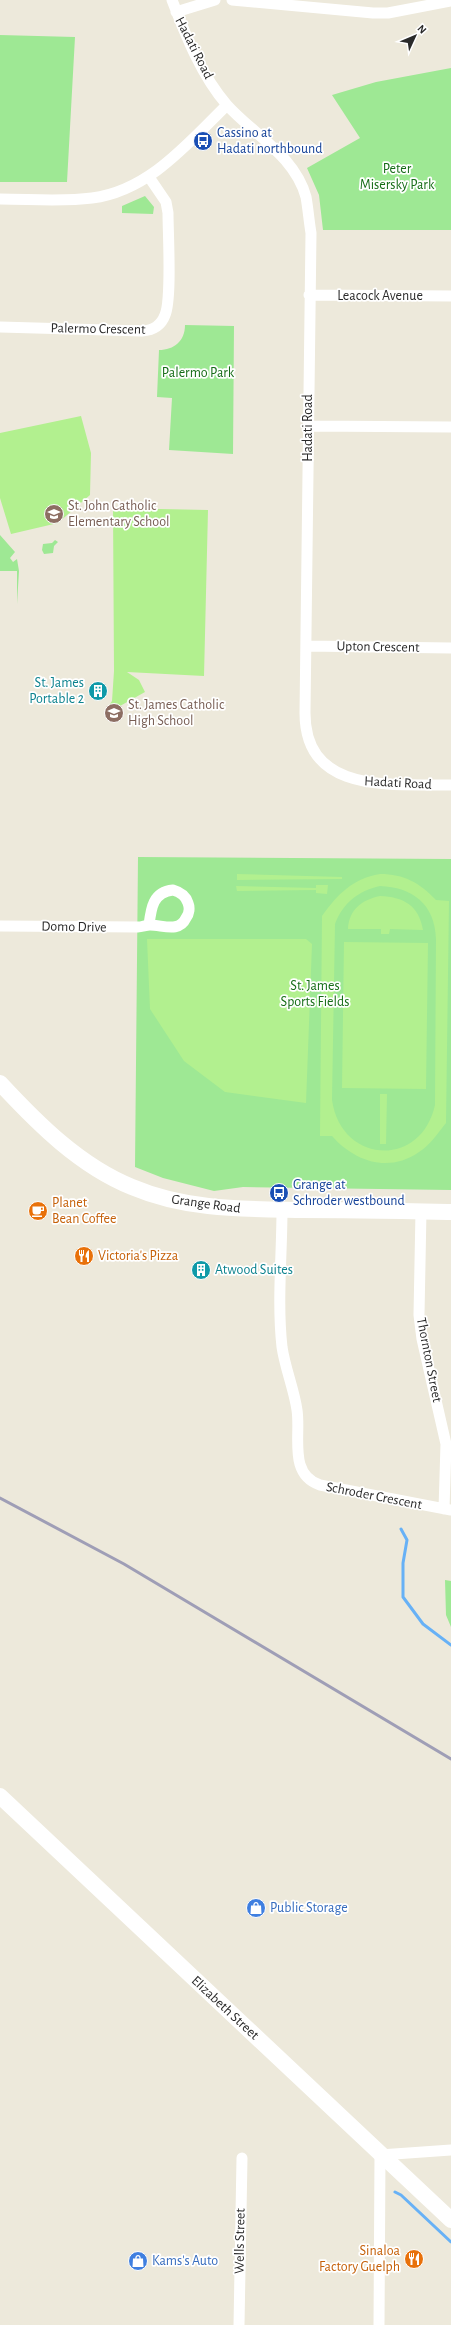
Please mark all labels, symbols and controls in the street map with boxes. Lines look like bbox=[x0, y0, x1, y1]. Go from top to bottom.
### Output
street label: Hadati Road bbox=[172, 15, 216, 81]
north arrow bbox=[395, 16, 435, 56]
text: N bbox=[415, 23, 428, 36]
place label: Cassino at Hadati northbound bbox=[217, 126, 322, 156]
bus stop icon: Cassino at Hadati northbound bbox=[192, 130, 214, 152]
park label: Peter Misersky Park bbox=[360, 162, 435, 192]
street label: Leacock Avenue bbox=[337, 289, 423, 303]
street label: Palermo Crescent bbox=[50, 321, 146, 337]
park label: Palermo Park bbox=[162, 366, 235, 380]
street label: Hadati Road bbox=[301, 394, 315, 462]
place label: St. John Catholic Elementary School bbox=[68, 499, 170, 529]
school or university icon: St. John Catholic Elementary School bbox=[43, 503, 65, 525]
street label: Upton Crescent bbox=[336, 639, 420, 655]
place label: St. James Portable 2 bbox=[29, 676, 84, 706]
building icon: St. James Portable 2 bbox=[87, 680, 109, 702]
place label: St. James Catholic High School bbox=[128, 698, 225, 728]
school or university icon: St. James Catholic High School bbox=[103, 702, 125, 724]
street label: Hadati Road bbox=[364, 774, 432, 792]
street label: Domo Drive bbox=[41, 919, 107, 935]
park label: St. James Sports Fields bbox=[281, 979, 349, 1009]
place label: Grange at Schroder westbound bbox=[293, 1178, 405, 1208]
bus stop icon: Grange at Schroder westbound bbox=[268, 1182, 290, 1204]
street label: Grange Road bbox=[171, 1192, 241, 1216]
place label: Planet Bean Coffee bbox=[52, 1196, 116, 1226]
cafe icon: Planet Bean Coffee bbox=[27, 1200, 49, 1222]
restaurant icon: Victoria's Pizza bbox=[73, 1245, 95, 1267]
place label: Victoria's Pizza bbox=[98, 1249, 179, 1263]
building icon: Atwood Suites bbox=[190, 1259, 212, 1281]
place label: Atwood Suites bbox=[215, 1263, 293, 1277]
street label: Thornton Street bbox=[414, 1316, 444, 1404]
street label: Schroder Crescent bbox=[325, 1480, 424, 1512]
shop icon: Public Storage bbox=[245, 1897, 267, 1919]
place label: Public Storage bbox=[270, 1901, 348, 1915]
street label: Elizabeth Street bbox=[189, 1973, 262, 2043]
street label: Wells Street bbox=[232, 2207, 248, 2274]
place label: Sinaloa Factory Guelph bbox=[319, 2244, 401, 2274]
restaurant icon: Sinaloa Factory Guelph bbox=[403, 2248, 425, 2270]
shop icon: Kams's Auto bbox=[127, 2250, 149, 2272]
place label: Kams's Auto bbox=[152, 2254, 218, 2268]

